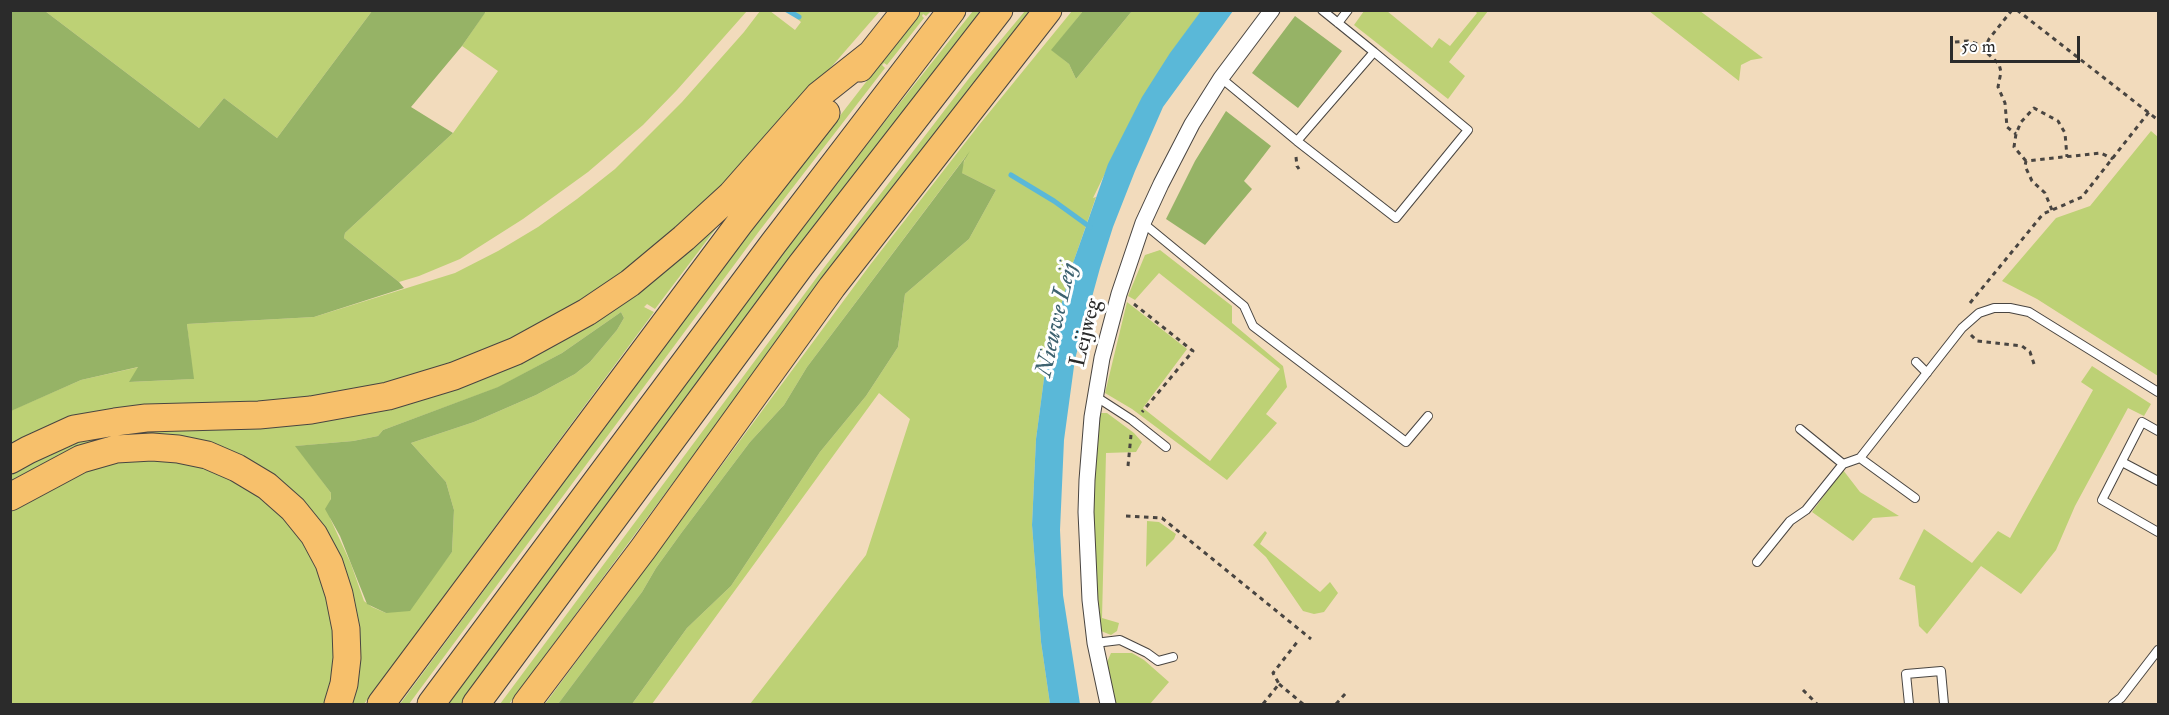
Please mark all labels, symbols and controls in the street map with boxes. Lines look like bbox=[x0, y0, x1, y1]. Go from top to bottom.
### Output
scale bar bbox=[1953, 24, 2084, 62]
text: 50 m bbox=[1961, 35, 1996, 58]
water label: Nieuwe Leij bbox=[1031, 260, 1085, 380]
street label: Leijweg bbox=[1066, 296, 1108, 370]

